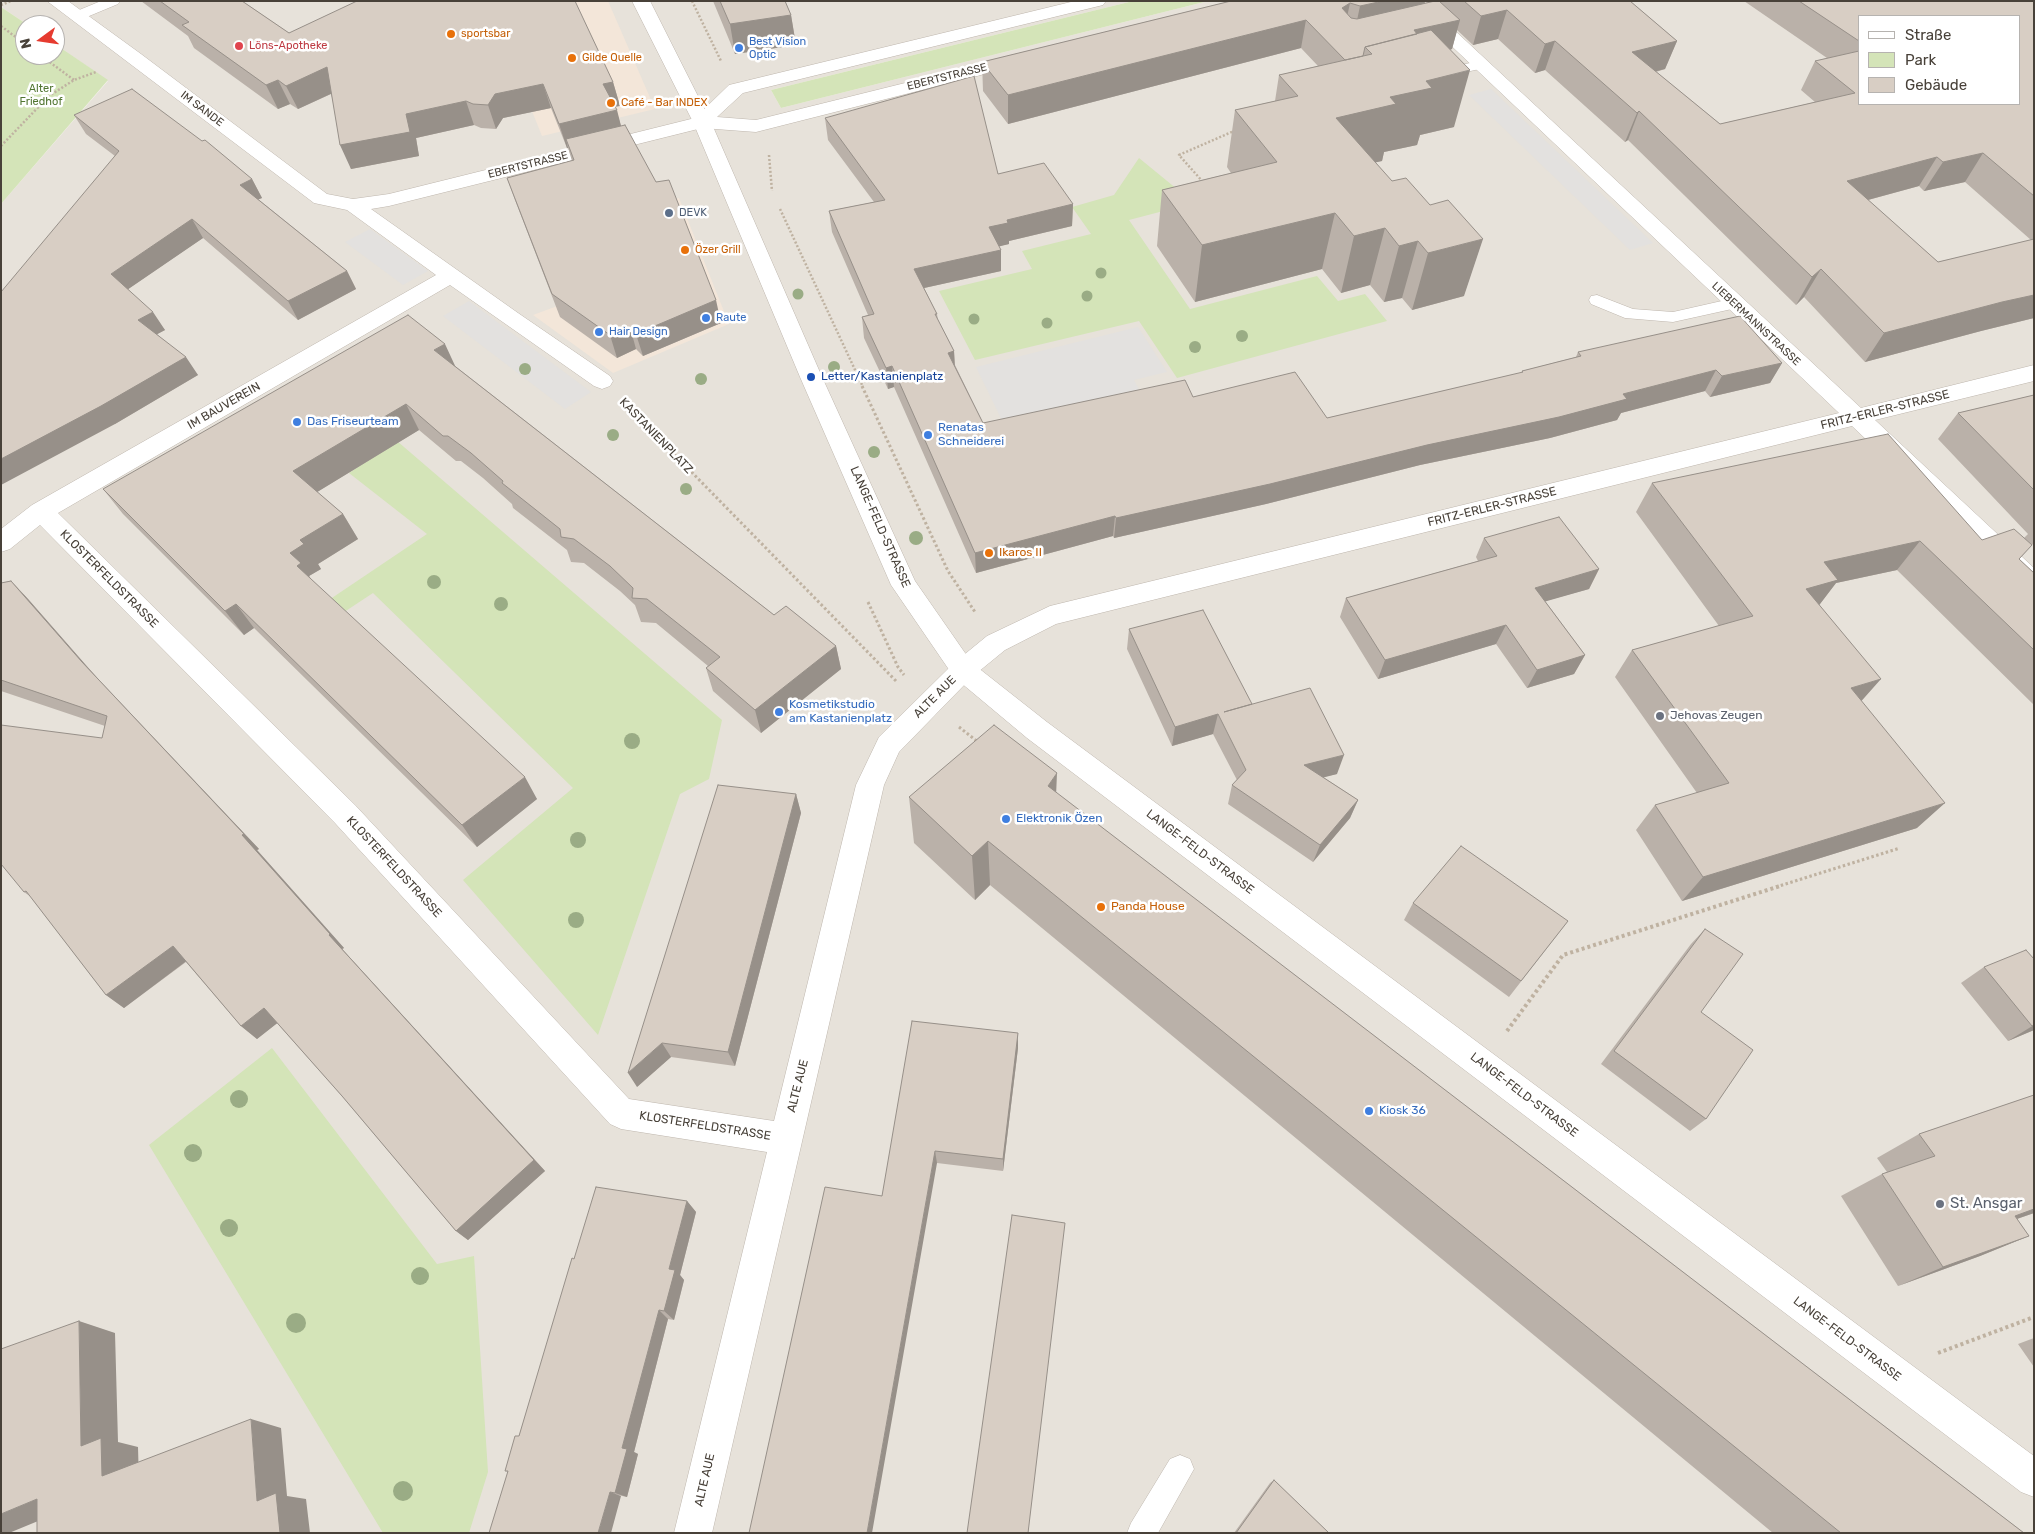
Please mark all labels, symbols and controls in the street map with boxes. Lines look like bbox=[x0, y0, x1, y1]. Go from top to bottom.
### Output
north arrow bbox=[15, 15, 65, 65]
legend bbox=[1858, 15, 2020, 105]
text: Straße bbox=[1905, 26, 1951, 44]
place label: sportsbar bbox=[461, 27, 510, 41]
marker: sportsbar bbox=[445, 28, 457, 40]
place label: Best Vision Optic bbox=[749, 35, 806, 61]
text: N bbox=[16, 37, 35, 50]
place label: Löns-Apotheke bbox=[249, 39, 328, 53]
marker: Löns-Apotheke bbox=[233, 40, 245, 52]
marker: Best Vision Optic bbox=[733, 42, 745, 54]
place label: Gilde Quelle bbox=[582, 51, 642, 65]
text: Park bbox=[1905, 51, 1936, 69]
marker: Gilde Quelle bbox=[566, 52, 578, 64]
street label: EBERTSTRASSE bbox=[906, 61, 988, 93]
text: Gebäude bbox=[1905, 76, 1967, 94]
park label: Alter Friedhof bbox=[20, 82, 62, 108]
street label: IM SANDE bbox=[178, 89, 226, 129]
place label: Café - Bar INDEX bbox=[621, 96, 707, 110]
marker: Café - Bar INDEX bbox=[605, 97, 617, 109]
street label: EBERTSTRASSE bbox=[487, 149, 569, 181]
place label: DEVK bbox=[679, 206, 707, 220]
marker: DEVK bbox=[663, 207, 675, 219]
place label: Özer Grill bbox=[695, 243, 741, 257]
marker: Özer Grill bbox=[679, 244, 691, 256]
street label: LIEBERMANNSTRASSE bbox=[1709, 279, 1803, 369]
place label: Raute bbox=[716, 311, 746, 325]
marker: Raute bbox=[700, 312, 712, 324]
place label: Hair Design bbox=[609, 325, 668, 339]
marker: Hair Design bbox=[593, 326, 605, 338]
place label: Letter/Kastanienplatz bbox=[821, 370, 943, 384]
marker: Letter/Kastanienplatz bbox=[805, 371, 817, 383]
street label: IM BAUVEREIN bbox=[185, 379, 263, 433]
street label: FRITZ-ERLER-STRASSE bbox=[1819, 387, 1951, 433]
street label: KASTANIENPLATZ bbox=[616, 395, 696, 477]
place label: Das Friseurteam bbox=[307, 415, 399, 429]
marker: Das Friseurteam bbox=[291, 416, 303, 428]
place label: Renatas Schneiderei bbox=[938, 421, 1004, 449]
marker: Renatas Schneiderei bbox=[922, 429, 934, 441]
street label: LANGE-FELD-STRASSE bbox=[847, 464, 913, 590]
street label: FRITZ-ERLER-STRASSE bbox=[1426, 484, 1558, 530]
street label: KLOSTERFELDSTRASSE bbox=[57, 527, 161, 631]
place label: Ikaros II bbox=[999, 546, 1042, 560]
marker: Ikaros II bbox=[983, 547, 995, 559]
street label: ALTE AUE bbox=[911, 673, 959, 721]
place label: Kosmetikstudio am Kastanienplatz bbox=[789, 698, 892, 726]
marker: Kosmetikstudio am Kastanienplatz bbox=[773, 706, 785, 718]
place label: Jehovas Zeugen bbox=[1670, 709, 1763, 723]
marker: Jehovas Zeugen bbox=[1654, 710, 1666, 722]
street label: LANGE-FELD-STRASSE bbox=[1143, 807, 1257, 897]
place label: Elektronik Özen bbox=[1016, 812, 1103, 826]
street label: KLOSTERFELDSTRASSE bbox=[343, 813, 445, 921]
marker: Elektronik Özen bbox=[1000, 813, 1012, 825]
place label: Panda House bbox=[1111, 900, 1185, 914]
marker: Panda House bbox=[1095, 901, 1107, 913]
street label: LANGE-FELD-STRASSE bbox=[1467, 1050, 1581, 1140]
street label: ALTE AUE bbox=[784, 1058, 812, 1114]
place label: Kiosk 36 bbox=[1379, 1104, 1426, 1118]
marker: Kiosk 36 bbox=[1363, 1105, 1375, 1117]
street label: KLOSTERFELDSTRASSE bbox=[638, 1108, 772, 1144]
place label: St. Ansgar bbox=[1950, 1195, 2022, 1213]
marker: St. Ansgar bbox=[1934, 1198, 1946, 1210]
street label: LANGE-FELD-STRASSE bbox=[1790, 1294, 1904, 1384]
street label: ALTE AUE bbox=[692, 1452, 718, 1508]

